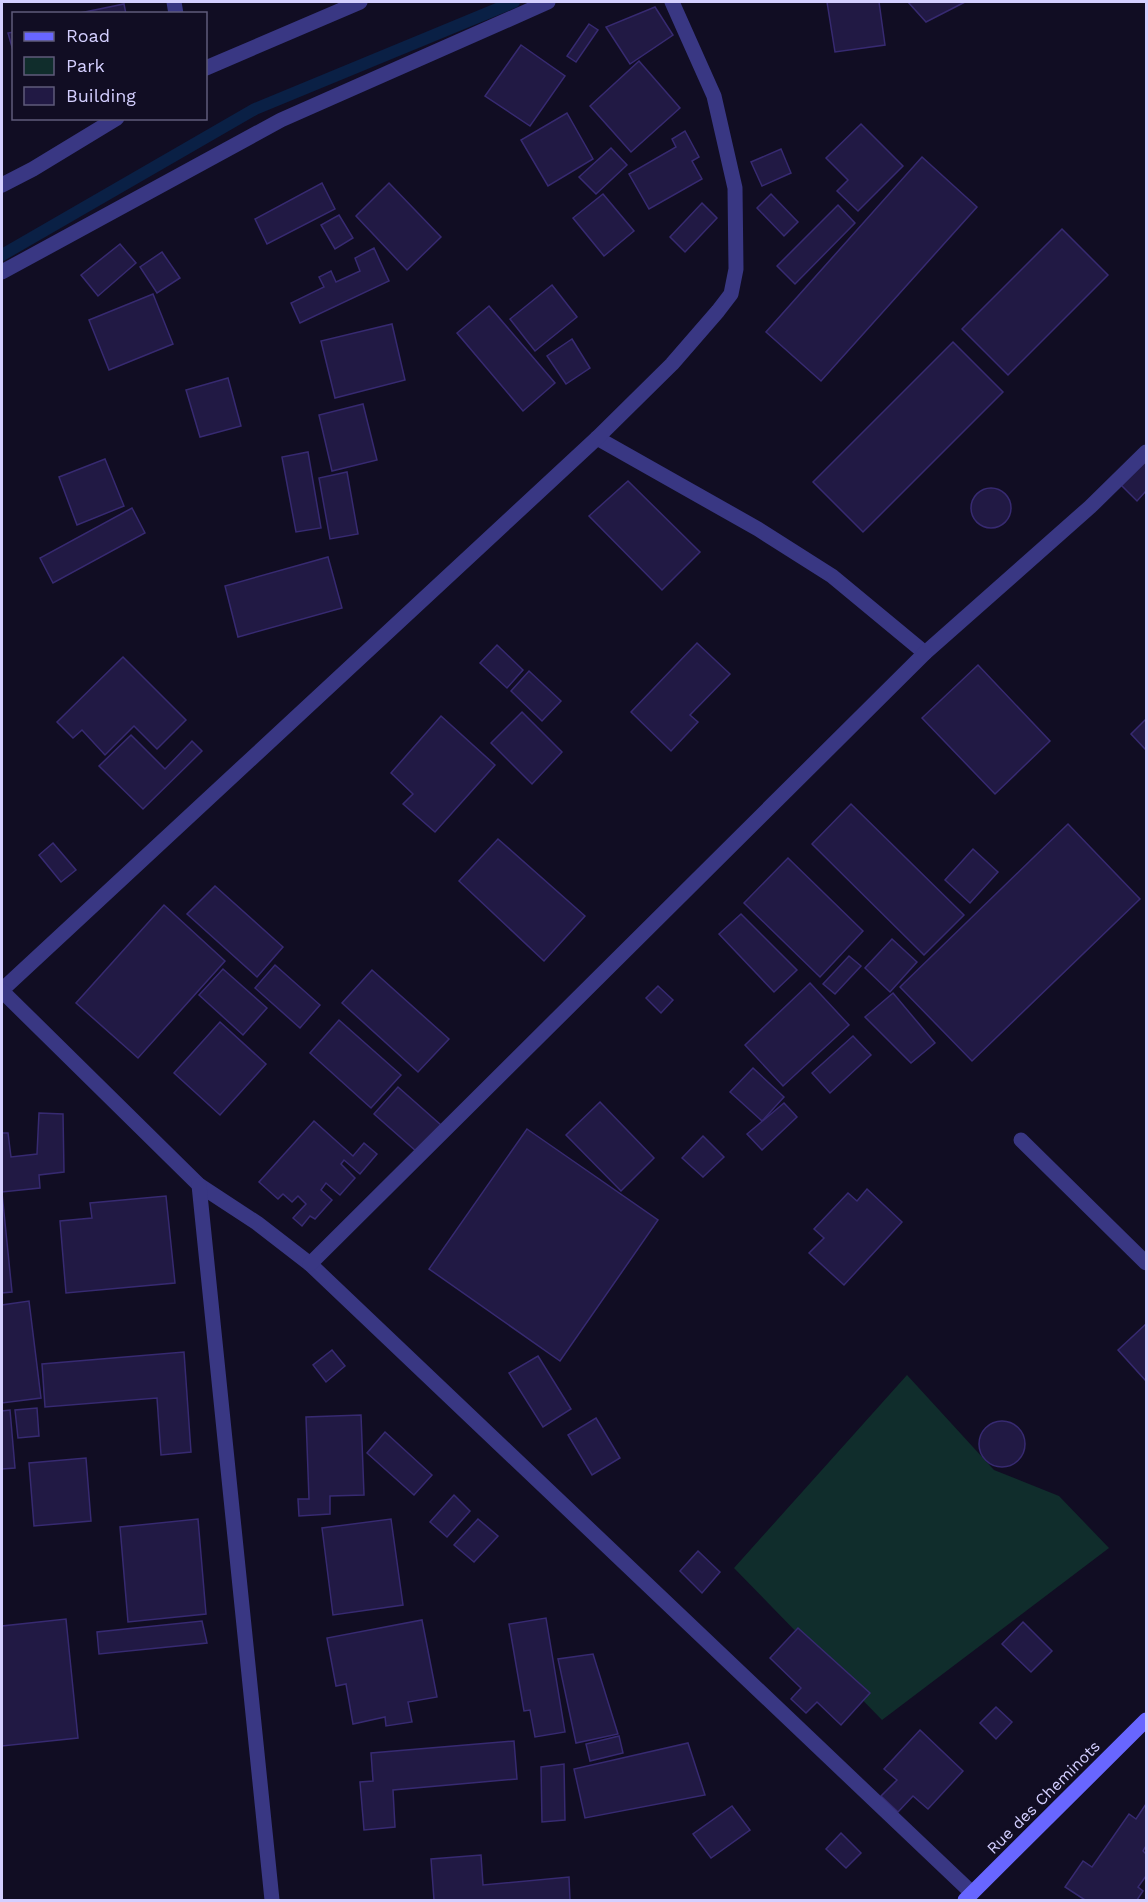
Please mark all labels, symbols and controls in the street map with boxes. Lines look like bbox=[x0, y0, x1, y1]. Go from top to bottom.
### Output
legend bbox=[12, 12, 207, 120]
text: Road bbox=[66, 25, 110, 46]
text: Park bbox=[66, 55, 105, 76]
text: Building bbox=[66, 85, 136, 106]
street label: Rue des Cheminots bbox=[983, 1737, 1104, 1858]

